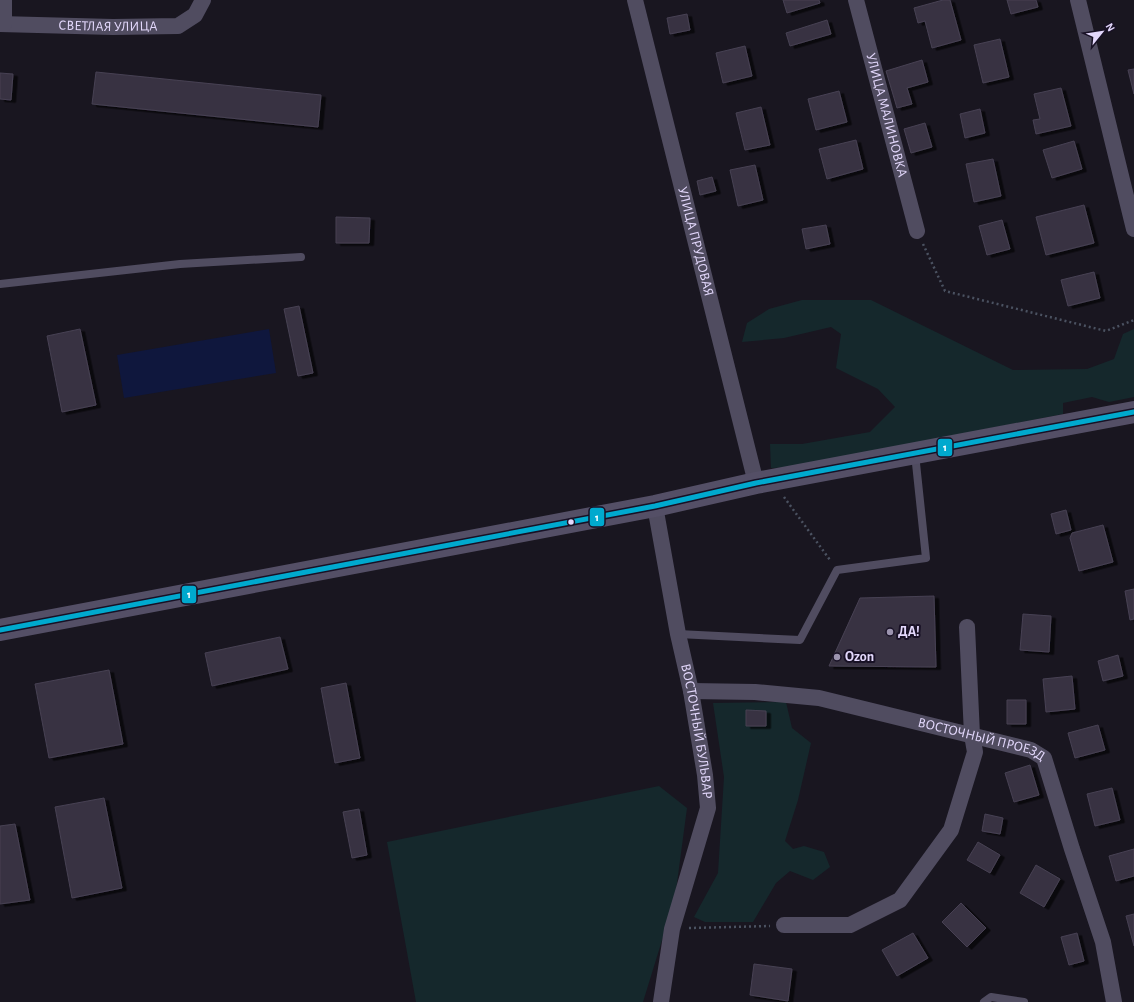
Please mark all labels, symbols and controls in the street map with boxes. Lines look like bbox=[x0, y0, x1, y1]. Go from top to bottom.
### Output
north arrow bbox=[1082, 12, 1122, 52]
street label: СВЕТЛАЯ УЛИЦА bbox=[58, 19, 158, 34]
text: N bbox=[1104, 21, 1117, 33]
street label: УЛИЦА МАЛИНОВКА bbox=[863, 52, 909, 178]
street label: УЛИЦА ПРУДОВАЯ bbox=[675, 185, 716, 298]
line badge: 1 bbox=[937, 438, 953, 457]
text: 1 bbox=[943, 442, 947, 453]
line badge: 1 bbox=[589, 507, 605, 527]
text: 1 bbox=[595, 512, 599, 523]
unlabelled marker bbox=[566, 517, 576, 527]
line badge: 1 bbox=[181, 585, 197, 604]
text: 1 bbox=[187, 589, 191, 600]
place label: ДА! bbox=[898, 625, 920, 639]
marker: ДА! bbox=[885, 627, 895, 637]
place label: Ozon bbox=[845, 650, 874, 664]
marker: Ozon bbox=[832, 652, 842, 662]
street label: ВОСТОЧНЫЙ БУЛЬВАР bbox=[678, 662, 714, 799]
street label: ВОСТОЧНЫЙ ПРОЕЗД bbox=[916, 715, 1048, 764]

